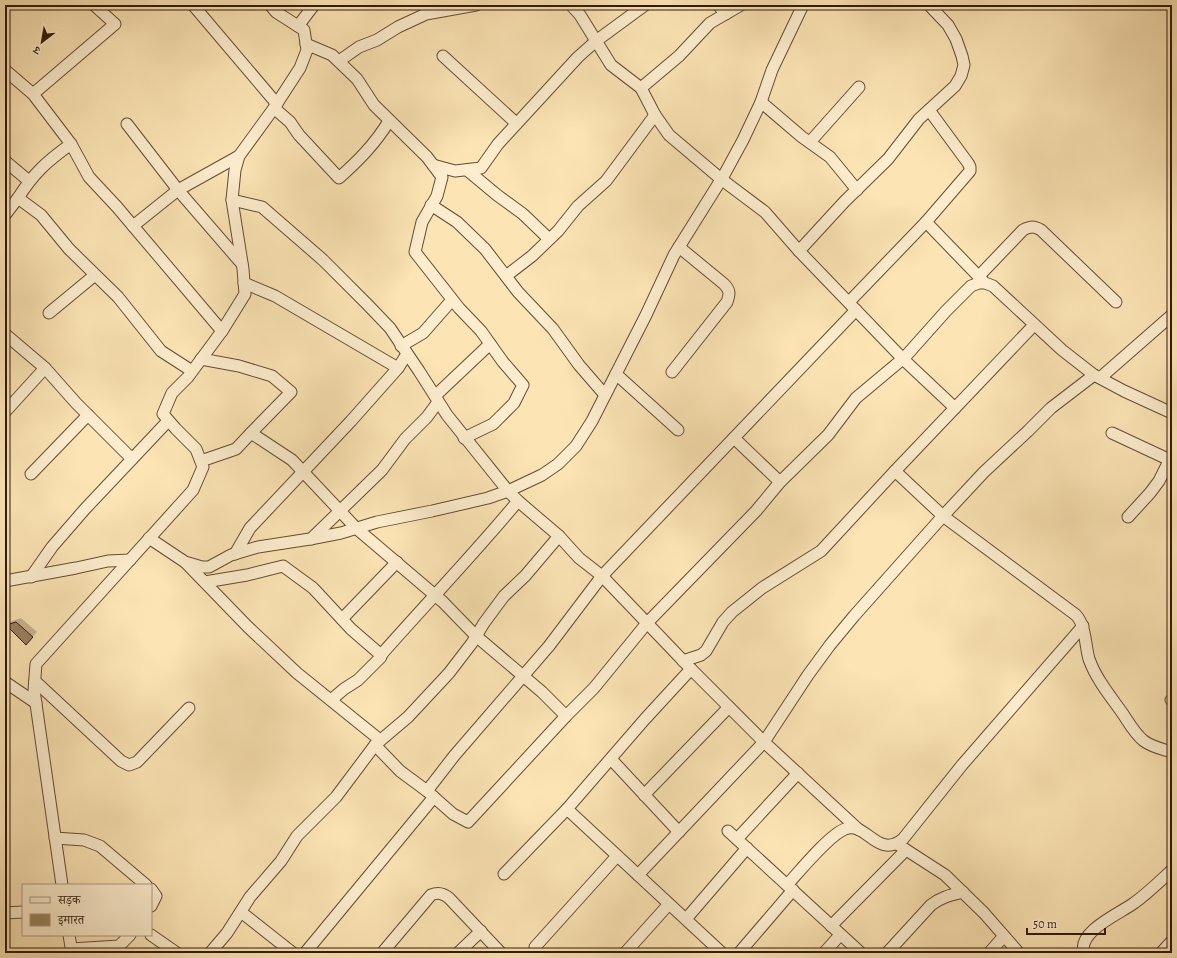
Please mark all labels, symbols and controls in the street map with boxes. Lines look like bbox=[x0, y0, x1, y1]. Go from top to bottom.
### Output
north arrow bbox=[22, 22, 62, 62]
text: उ bbox=[30, 42, 44, 59]
legend bbox=[22, 884, 152, 936]
text: सड़क bbox=[57, 892, 82, 908]
scale bar bbox=[1027, 910, 1105, 936]
text: इमारत bbox=[57, 912, 85, 928]
text: 50 m bbox=[1033, 916, 1057, 932]

